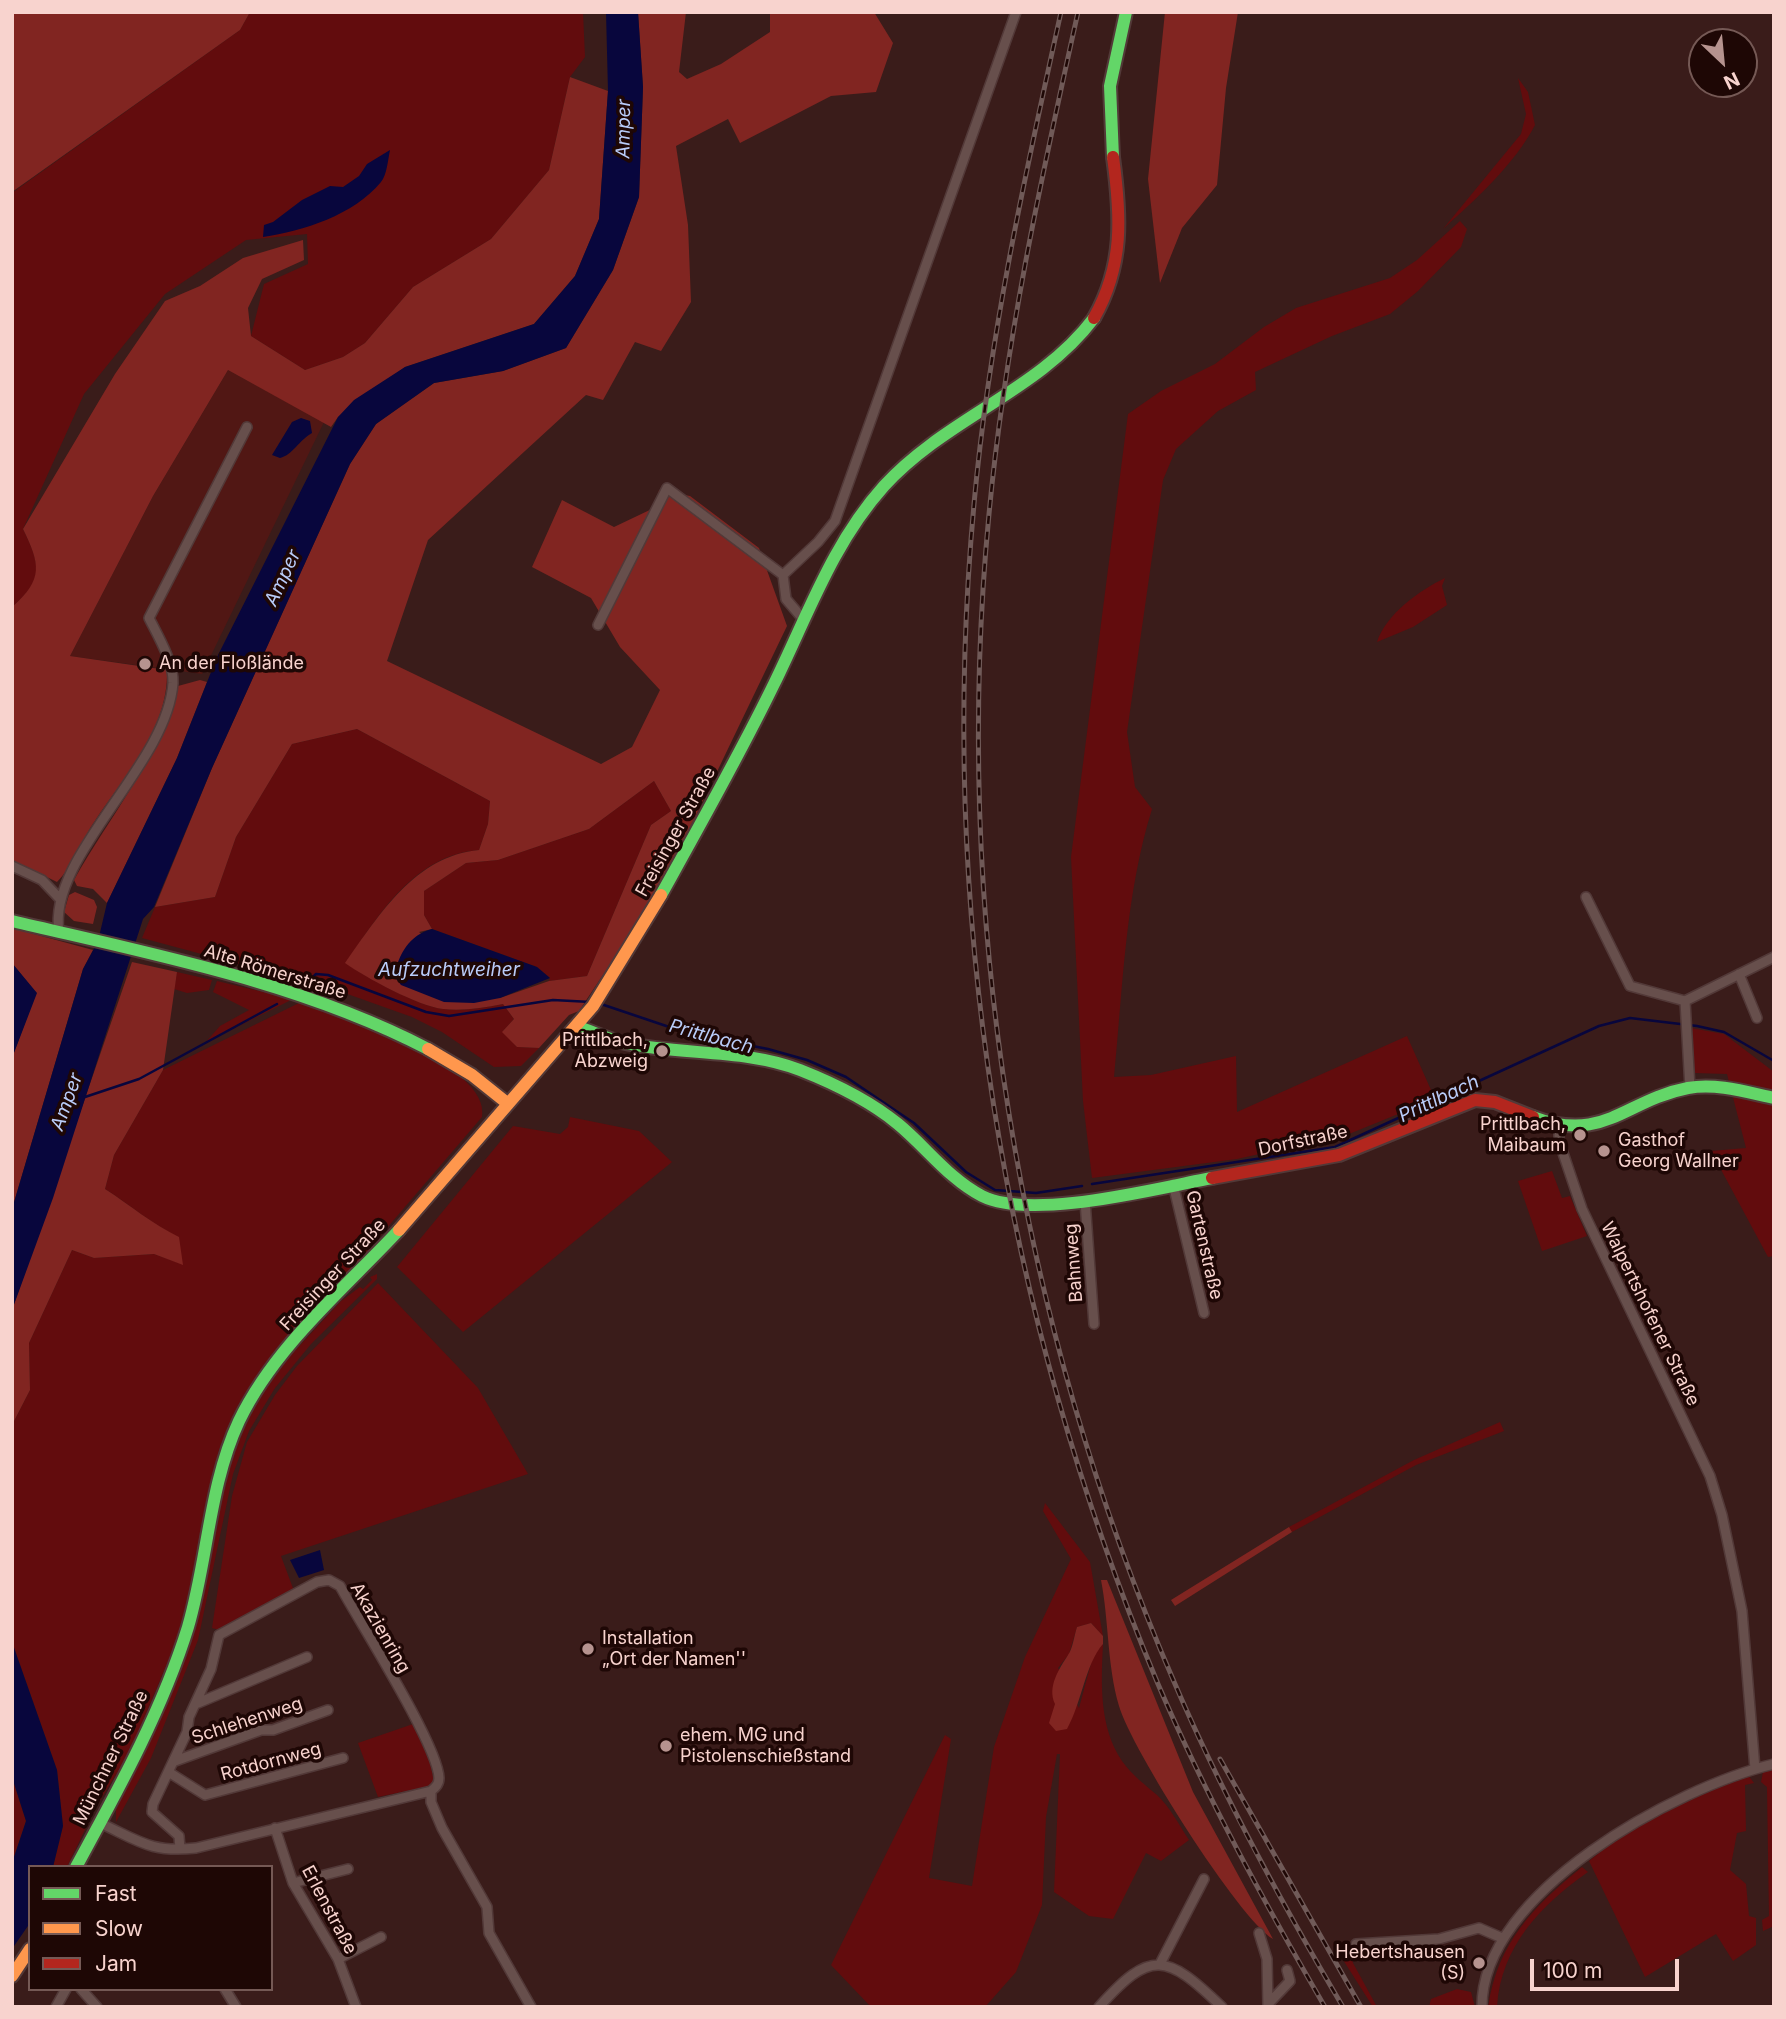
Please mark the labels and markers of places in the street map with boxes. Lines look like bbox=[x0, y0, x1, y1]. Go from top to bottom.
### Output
place label: An der Floßlände bbox=[159, 653, 304, 675]
marker: An der Floßlände bbox=[137, 656, 153, 672]
place label: Prittlbach, Abzweig bbox=[562, 1030, 648, 1072]
marker: Prittlbach, Abzweig bbox=[654, 1043, 670, 1059]
place label: Prittlbach, Maibaum bbox=[1480, 1114, 1566, 1156]
marker: Prittlbach, Maibaum bbox=[1572, 1127, 1588, 1143]
place label: Gasthof Georg Wallner bbox=[1618, 1130, 1739, 1172]
marker: Gasthof Georg Wallner bbox=[1596, 1143, 1612, 1159]
place label: Installation „Ort der Namen'' bbox=[602, 1628, 746, 1670]
marker: Installation „Ort der Namen'' bbox=[580, 1641, 596, 1657]
place label: ehem. MG und Pistolenschießstand bbox=[680, 1725, 851, 1768]
marker: ehem. MG und Pistolenschießstand bbox=[658, 1738, 674, 1754]
place label: Hebertshausen (S) bbox=[1335, 1942, 1465, 1984]
marker: Hebertshausen (S) bbox=[1471, 1955, 1487, 1971]

